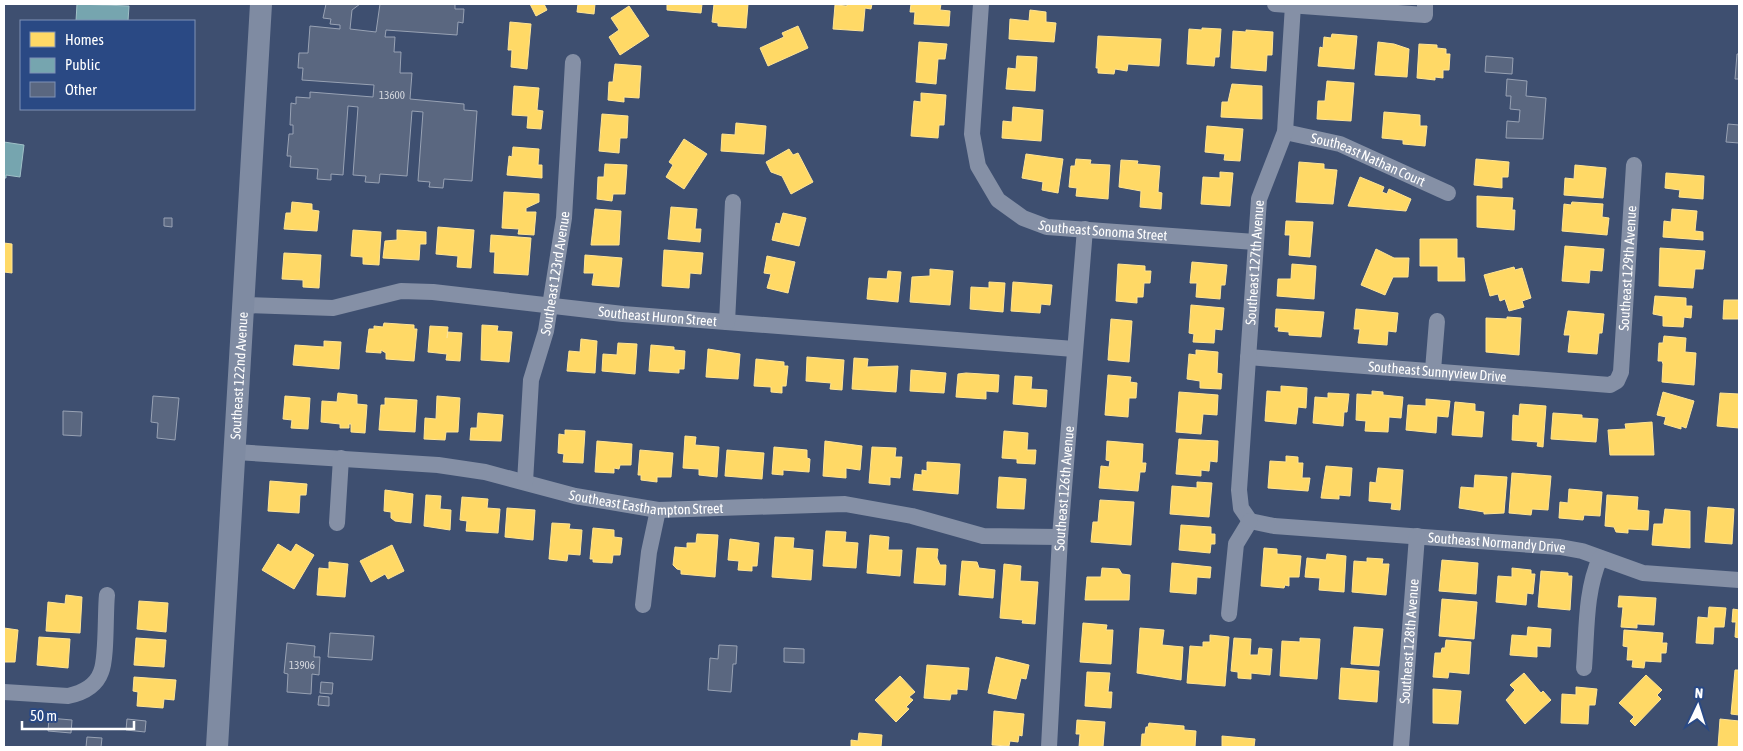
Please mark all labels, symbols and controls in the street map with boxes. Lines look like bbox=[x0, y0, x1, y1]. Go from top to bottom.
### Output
legend bbox=[20, 20, 195, 110]
text: Homes bbox=[65, 31, 104, 48]
text: Public bbox=[65, 56, 100, 73]
text: Other bbox=[65, 81, 97, 98]
house number: 13600 bbox=[379, 89, 405, 101]
street label: Southeast Nathan Court bbox=[1309, 130, 1428, 190]
street label: Southeast 127th Avenue bbox=[1242, 199, 1267, 325]
street label: Southeast 129th Avenue bbox=[1616, 205, 1639, 331]
street label: Southeast 123rd Avenue bbox=[537, 211, 572, 337]
street label: Southeast Sonoma Street bbox=[1036, 217, 1168, 244]
street label: Southeast Huron Street bbox=[597, 303, 717, 329]
street label: Southeast 122nd Avenue bbox=[227, 311, 251, 440]
street label: Southeast Sunnyview Drive bbox=[1368, 358, 1507, 385]
street label: Southeast 126th Avenue bbox=[1051, 425, 1077, 551]
street label: Southeast Easthampton Street bbox=[567, 487, 724, 518]
street label: Southeast Normandy Drive bbox=[1428, 529, 1567, 556]
street label: Southeast 128th Avenue bbox=[1396, 578, 1422, 704]
house number: 13906 bbox=[289, 659, 315, 671]
north arrow bbox=[1673, 681, 1723, 731]
text: N bbox=[1694, 685, 1704, 701]
scale bar bbox=[22, 698, 135, 730]
text: 50 m bbox=[30, 707, 57, 724]

